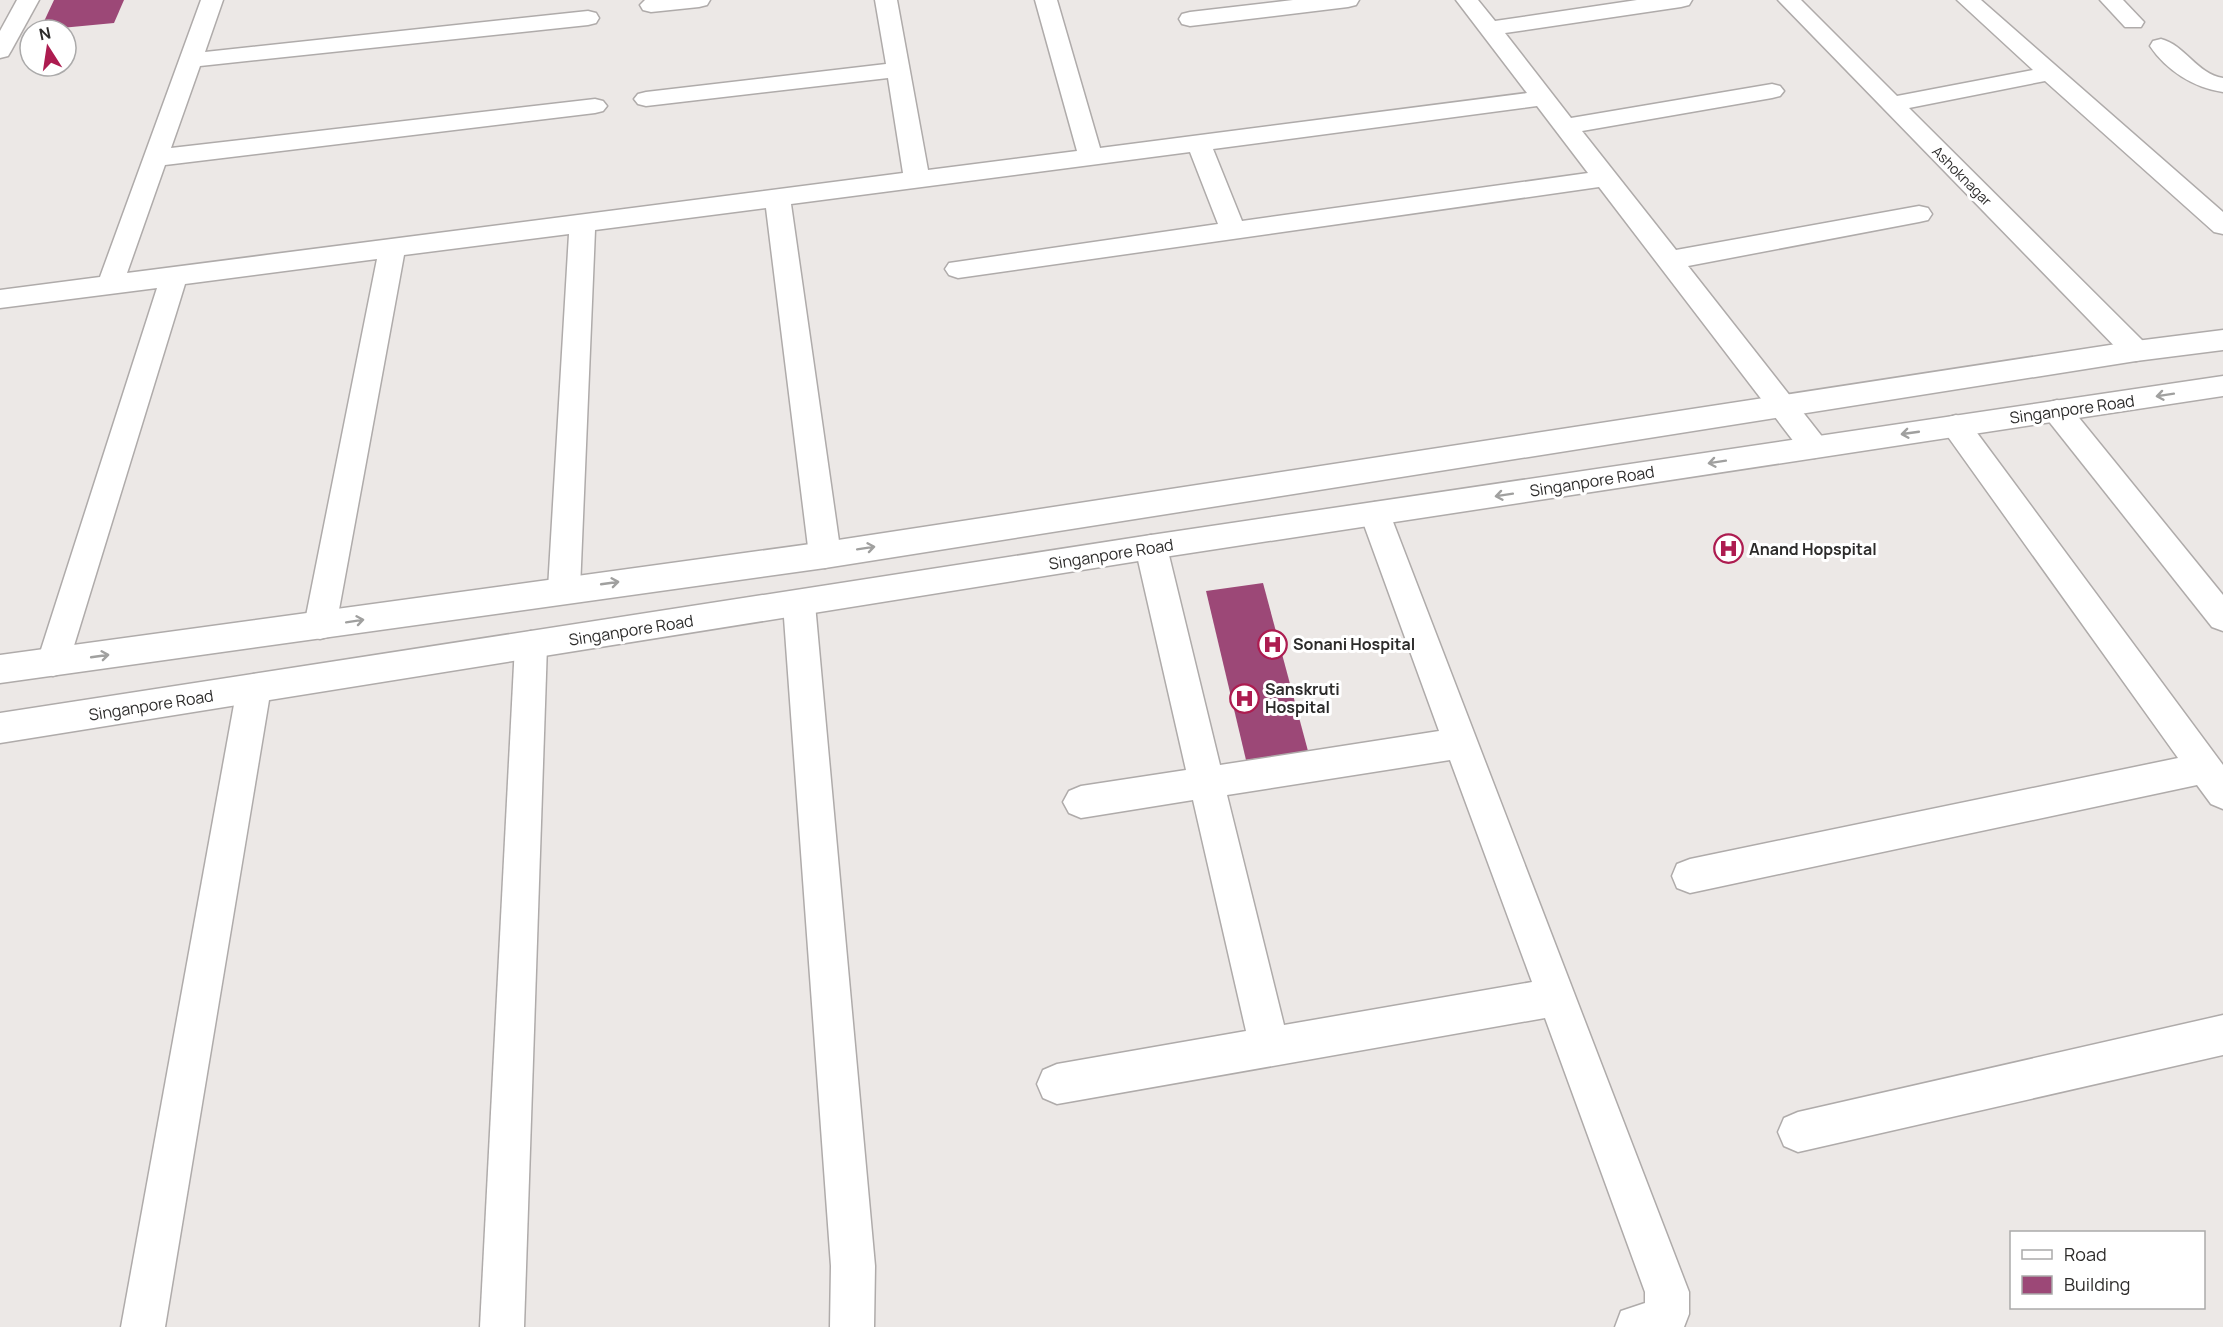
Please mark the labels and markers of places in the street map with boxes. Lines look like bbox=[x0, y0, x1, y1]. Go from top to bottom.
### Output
hospital icon: Anand Hopspital bbox=[1712, 533, 1744, 565]
place label: Anand Hopspital bbox=[1749, 538, 1877, 560]
hospital icon: Sonani Hospital bbox=[1256, 628, 1288, 660]
place label: Sonani Hospital bbox=[1293, 633, 1415, 655]
place label: Sanskruti Hospital bbox=[1265, 678, 1340, 718]
hospital icon: Sanskruti Hospital bbox=[1228, 682, 1260, 714]

